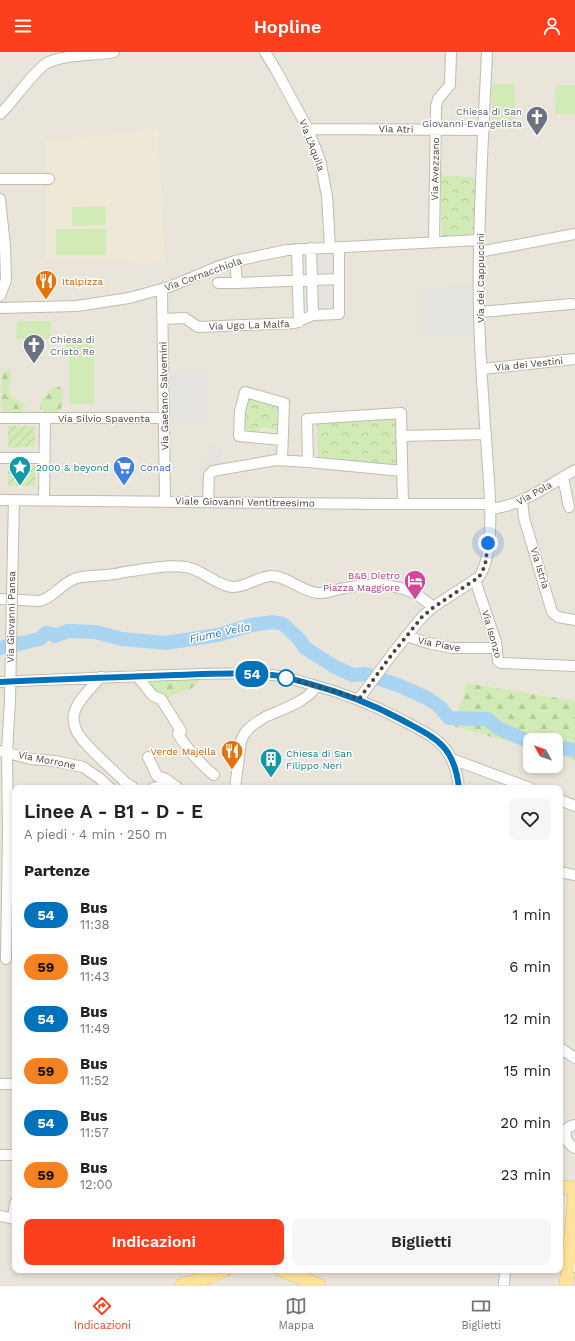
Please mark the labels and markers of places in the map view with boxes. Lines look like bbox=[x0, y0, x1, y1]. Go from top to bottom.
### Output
church icon: Chiesa di San Giovanni Evangelista bbox=[524, 104, 550, 137]
place label: Chiesa di San Giovanni Evangelista bbox=[422, 106, 522, 129]
restaurant icon: Italpizza bbox=[33, 268, 59, 301]
place label: Italpizza bbox=[62, 276, 103, 287]
church icon: Chiesa di Cristo Re bbox=[21, 332, 47, 365]
place label: Chiesa di Cristo Re bbox=[50, 334, 95, 357]
place icon: 2000 & beyond bbox=[7, 454, 33, 487]
supermarket icon: Conad bbox=[111, 454, 137, 487]
place label: 2000 & beyond bbox=[36, 462, 109, 473]
place label: Conad bbox=[140, 462, 171, 473]
hotel icon: B&B Dietro Piazza Maggiore bbox=[402, 568, 428, 601]
place label: B&B Dietro Piazza Maggiore bbox=[323, 570, 400, 593]
unlabelled marker bbox=[277, 669, 295, 687]
restaurant icon: Verde Majella bbox=[219, 738, 245, 771]
place label: Verde Majella bbox=[150, 746, 216, 757]
building icon: Chiesa di San Filippo Neri bbox=[258, 746, 284, 779]
place label: Chiesa di San Filippo Neri bbox=[286, 748, 352, 771]

